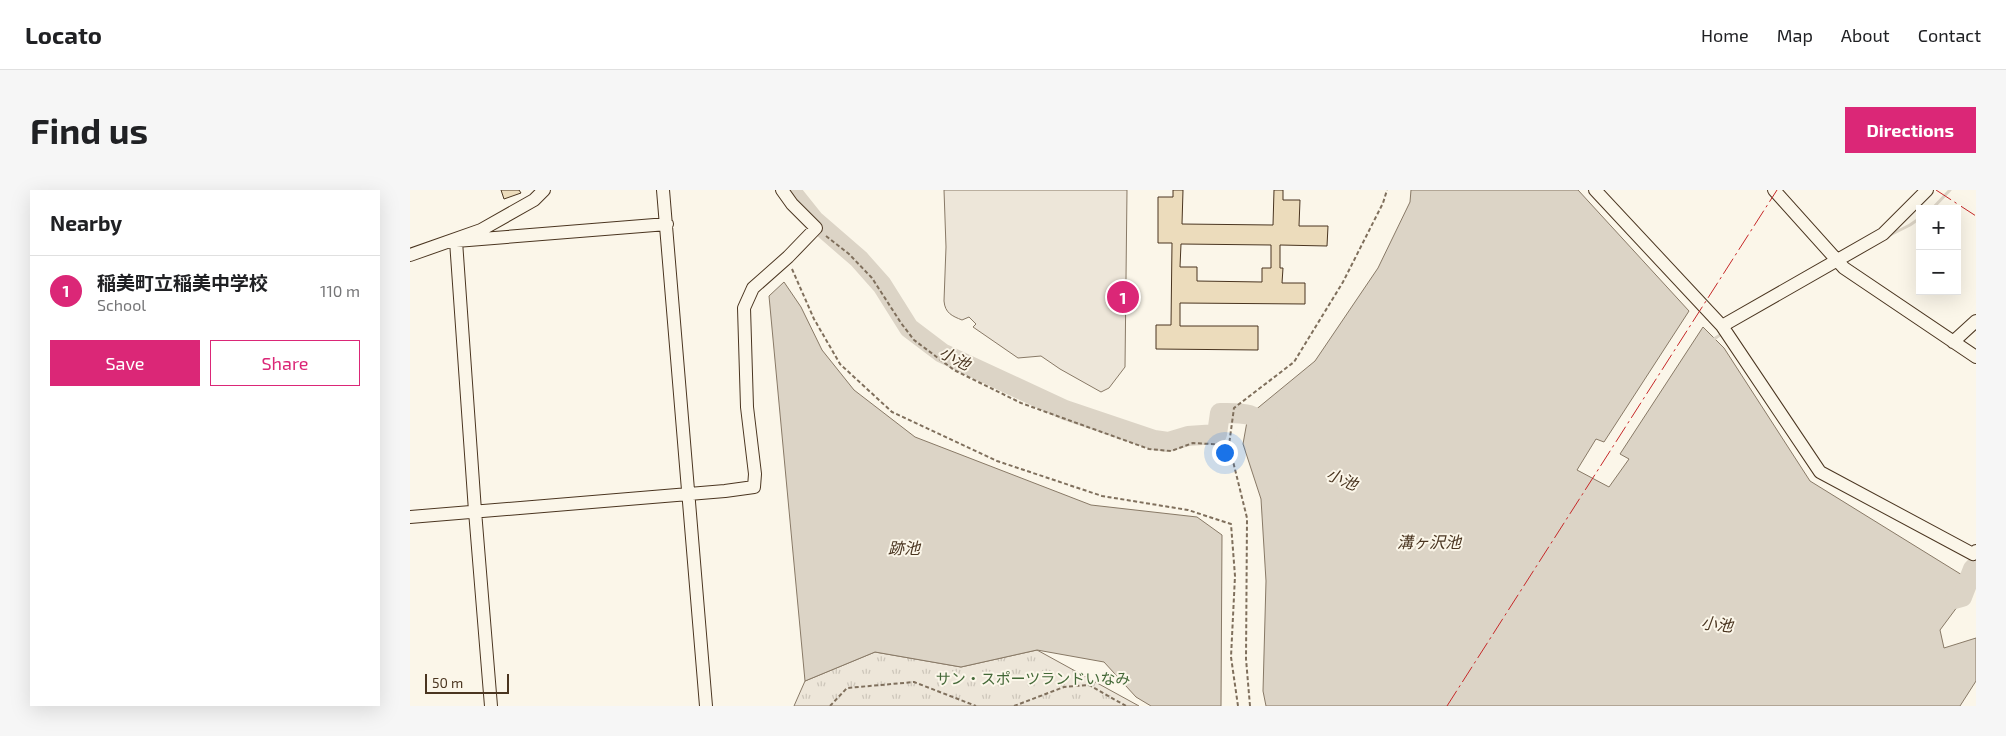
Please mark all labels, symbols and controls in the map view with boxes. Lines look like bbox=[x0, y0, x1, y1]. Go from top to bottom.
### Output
text: Locato bbox=[25, 20, 102, 49]
text: Home bbox=[1701, 24, 1749, 46]
text: Map bbox=[1777, 24, 1813, 46]
text: About bbox=[1841, 24, 1890, 46]
text: Contact bbox=[1918, 24, 1981, 46]
button: Directions bbox=[1845, 107, 1976, 153]
text: Find us bbox=[30, 109, 148, 151]
map controls bbox=[1916, 205, 1961, 295]
button: + bbox=[1916, 205, 1961, 250]
text: Nearby bbox=[50, 210, 122, 235]
button: − bbox=[1916, 250, 1961, 295]
text: 稲美町立稲美中学校 bbox=[97, 271, 268, 294]
pin: 1 bbox=[1107, 278, 1139, 316]
text: 1 bbox=[63, 281, 69, 300]
text: 110 m bbox=[320, 281, 360, 300]
text: School bbox=[97, 295, 146, 314]
button: Save bbox=[50, 340, 200, 386]
button: Share bbox=[210, 340, 360, 386]
water label: 小池 bbox=[937, 342, 976, 374]
your location bbox=[1212, 440, 1238, 466]
water label: 小池 bbox=[1324, 464, 1362, 494]
water label: 溝ヶ沢池 bbox=[1397, 532, 1463, 551]
water label: 跡池 bbox=[888, 538, 922, 557]
water label: 小池 bbox=[1700, 612, 1736, 635]
park label: サン・スポーツランドいなみ bbox=[936, 669, 1130, 687]
scale bar bbox=[425, 671, 509, 694]
text: 50 m bbox=[432, 674, 463, 691]

